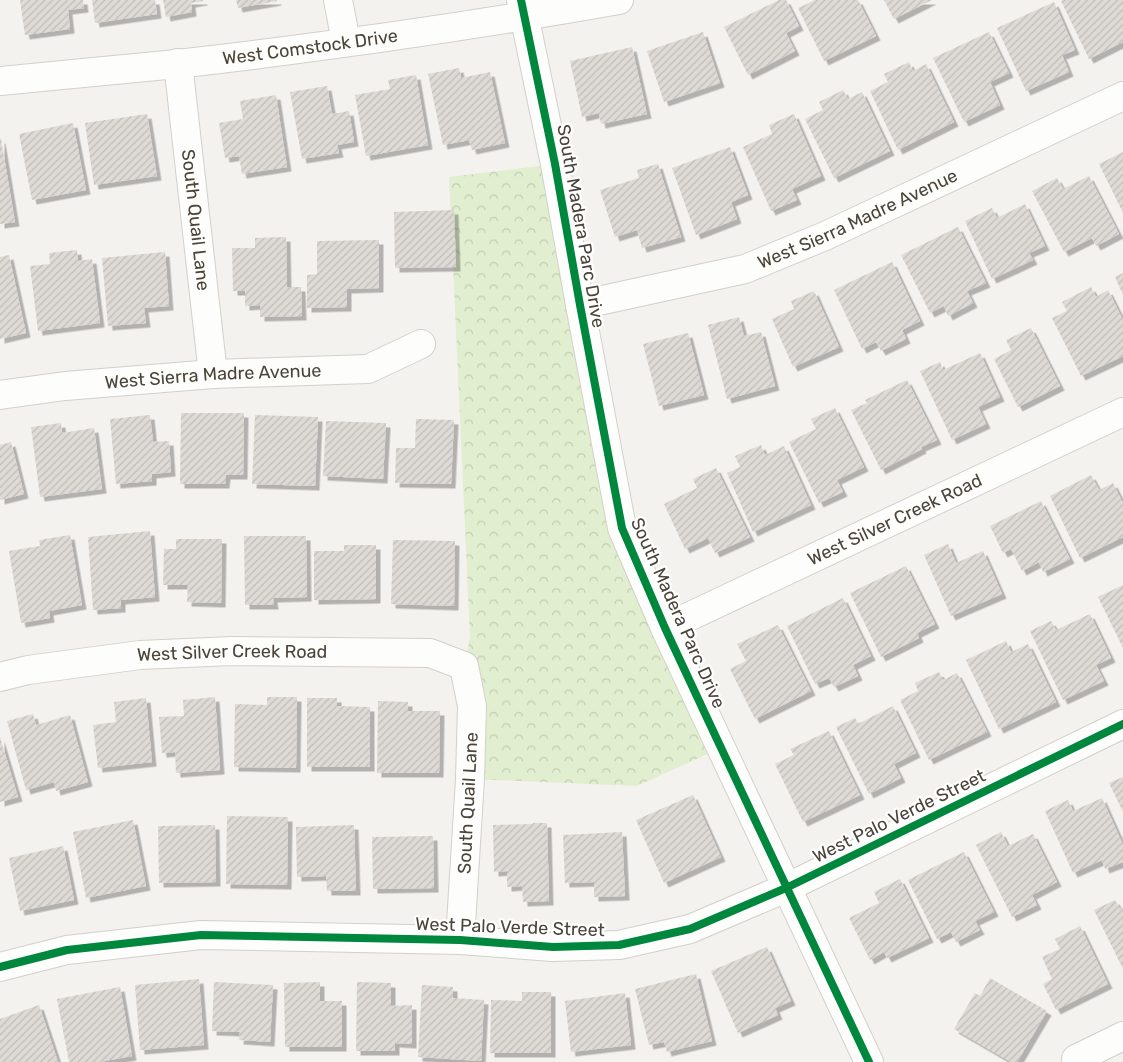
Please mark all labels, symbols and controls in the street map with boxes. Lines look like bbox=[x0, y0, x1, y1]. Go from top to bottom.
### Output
street label: West Comstock Drive bbox=[221, 25, 399, 70]
street label: South Madera Parc Drive bbox=[552, 122, 610, 330]
street label: South Quail Lane bbox=[177, 148, 215, 292]
street label: West Sierra Madre Avenue bbox=[754, 164, 961, 274]
street label: West Sierra Madre Avenue bbox=[104, 360, 322, 394]
street label: West Silver Creek Road bbox=[804, 469, 986, 570]
street label: South Madera Parc Drive bbox=[626, 514, 730, 712]
street label: West Silver Creek Road bbox=[136, 640, 327, 666]
street label: South Quail Lane bbox=[453, 732, 483, 874]
street label: West Palo Verde Street bbox=[809, 765, 989, 867]
street label: West Palo Verde Street bbox=[415, 913, 605, 941]

